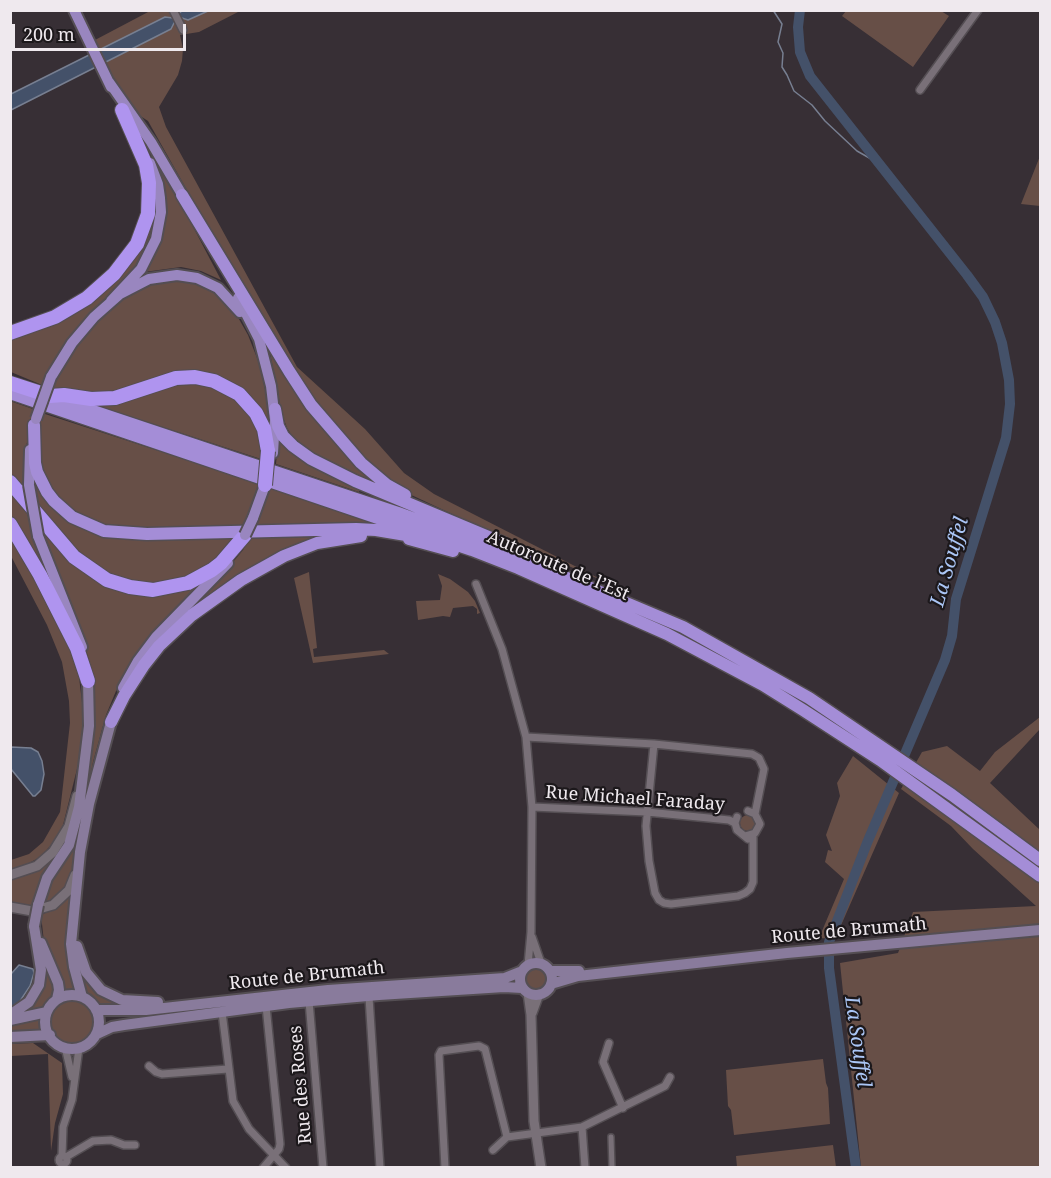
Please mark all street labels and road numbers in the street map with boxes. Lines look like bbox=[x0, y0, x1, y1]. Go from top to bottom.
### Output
street label: Autoroute de l’Est bbox=[484, 526, 632, 606]
street label: Rue Michael Faraday bbox=[545, 782, 725, 816]
street label: Route de Brumath bbox=[770, 913, 928, 949]
street label: Route de Brumath bbox=[228, 957, 386, 995]
street label: Rue des Roses bbox=[285, 1025, 317, 1145]

